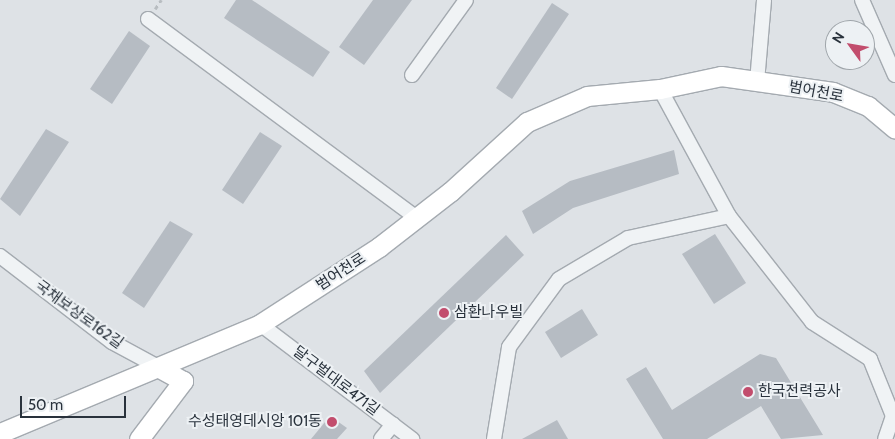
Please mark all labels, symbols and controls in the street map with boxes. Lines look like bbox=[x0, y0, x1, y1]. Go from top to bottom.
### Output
north arrow bbox=[825, 20, 875, 70]
text: N bbox=[828, 29, 848, 47]
street label: 범어천로 bbox=[787, 78, 845, 106]
street label: 범어천로 bbox=[313, 249, 369, 295]
street label: 국채보상로162길 bbox=[32, 277, 126, 353]
place label: 삼환나우빌 bbox=[454, 304, 523, 322]
marker: 삼환나우빌 bbox=[438, 307, 450, 319]
street label: 달구벌대로471길 bbox=[289, 343, 383, 419]
place label: 한국전력공사 bbox=[758, 383, 841, 401]
scale bar bbox=[22, 386, 129, 418]
marker: 한국전력공사 bbox=[742, 386, 754, 398]
text: 50 m bbox=[28, 396, 63, 414]
place label: 수성태영데시앙 101동 bbox=[188, 413, 322, 431]
marker: 수성태영데시앙 101동 bbox=[326, 416, 338, 428]

